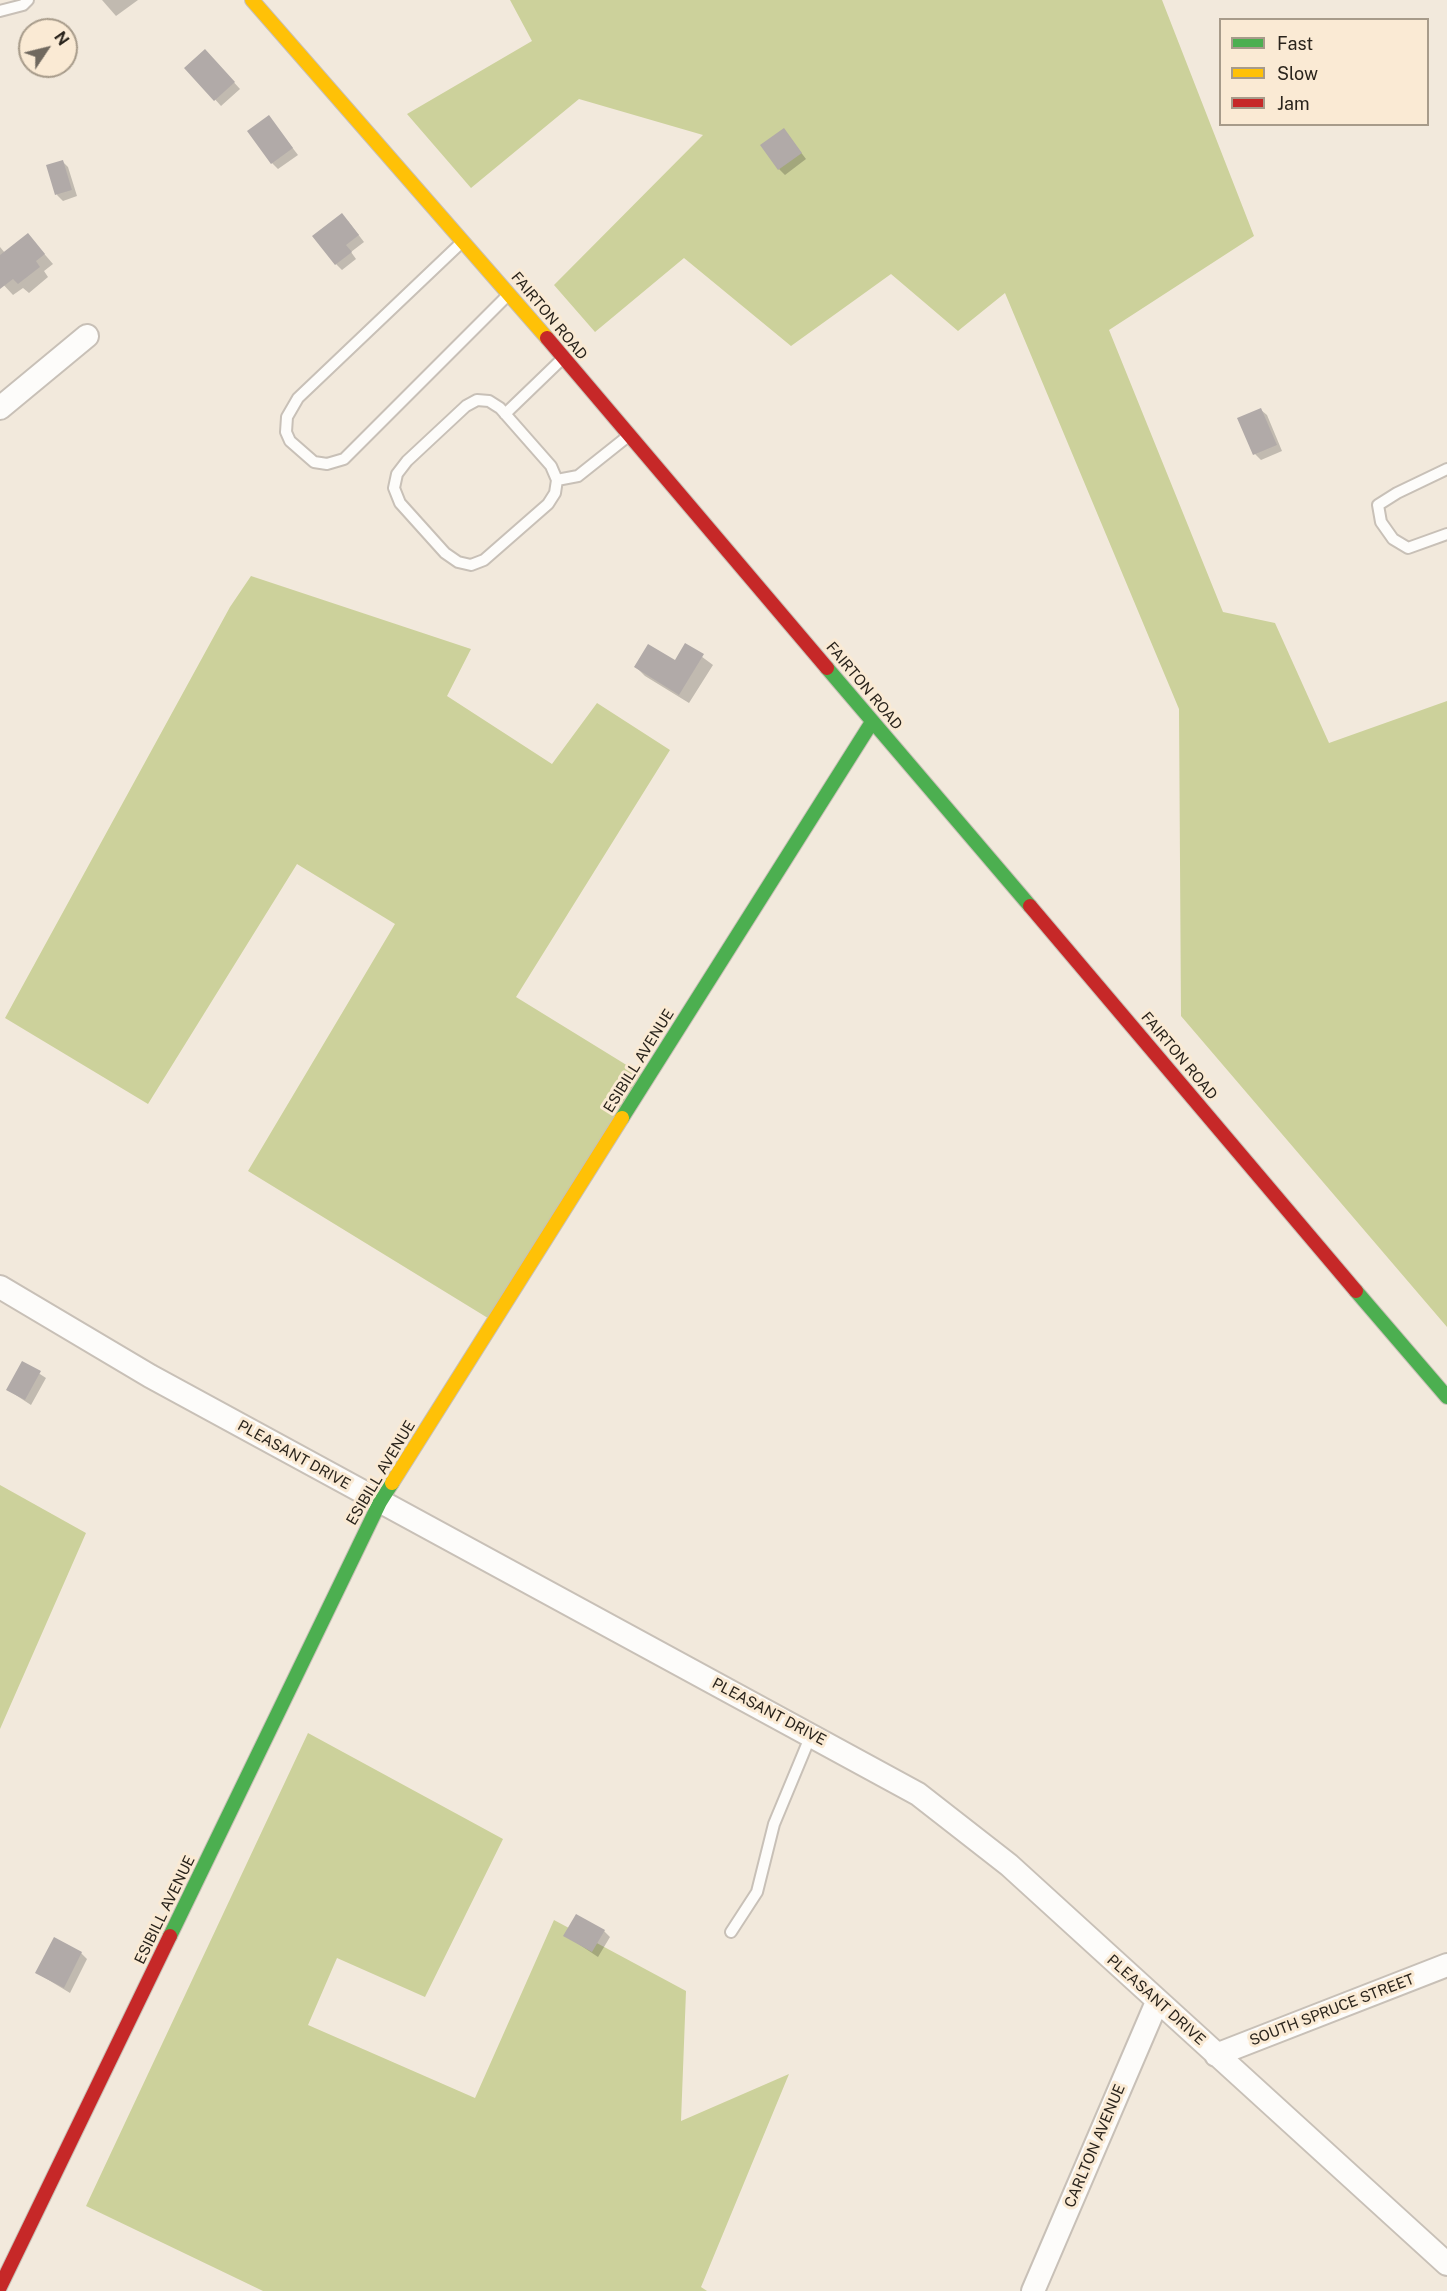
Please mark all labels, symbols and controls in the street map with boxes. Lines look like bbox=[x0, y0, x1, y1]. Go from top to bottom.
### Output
north arrow bbox=[18, 18, 78, 78]
legend bbox=[1219, 18, 1429, 126]
text: N bbox=[50, 28, 73, 49]
text: Fast bbox=[1277, 33, 1313, 54]
text: Slow bbox=[1277, 63, 1318, 84]
text: Jam bbox=[1277, 93, 1310, 114]
street label: FAIRTON ROAD bbox=[507, 268, 591, 364]
street label: FAIRTON ROAD bbox=[822, 638, 906, 734]
street label: ESIBILL AVENUE bbox=[600, 1006, 678, 1116]
street label: FAIRTON ROAD bbox=[1137, 1008, 1221, 1104]
street label: PLEASANT DRIVE bbox=[234, 1417, 354, 1493]
street label: ESIBILL AVENUE bbox=[343, 1418, 419, 1528]
street label: PLEASANT DRIVE bbox=[709, 1674, 829, 1750]
street label: ESIBILL AVENUE bbox=[131, 1853, 199, 1967]
street label: PLEASANT DRIVE bbox=[1103, 1951, 1209, 2049]
street label: SOUTH SPRUCE STREET bbox=[1247, 1970, 1417, 2050]
street label: CARLTON AVENUE bbox=[1061, 2082, 1129, 2210]

